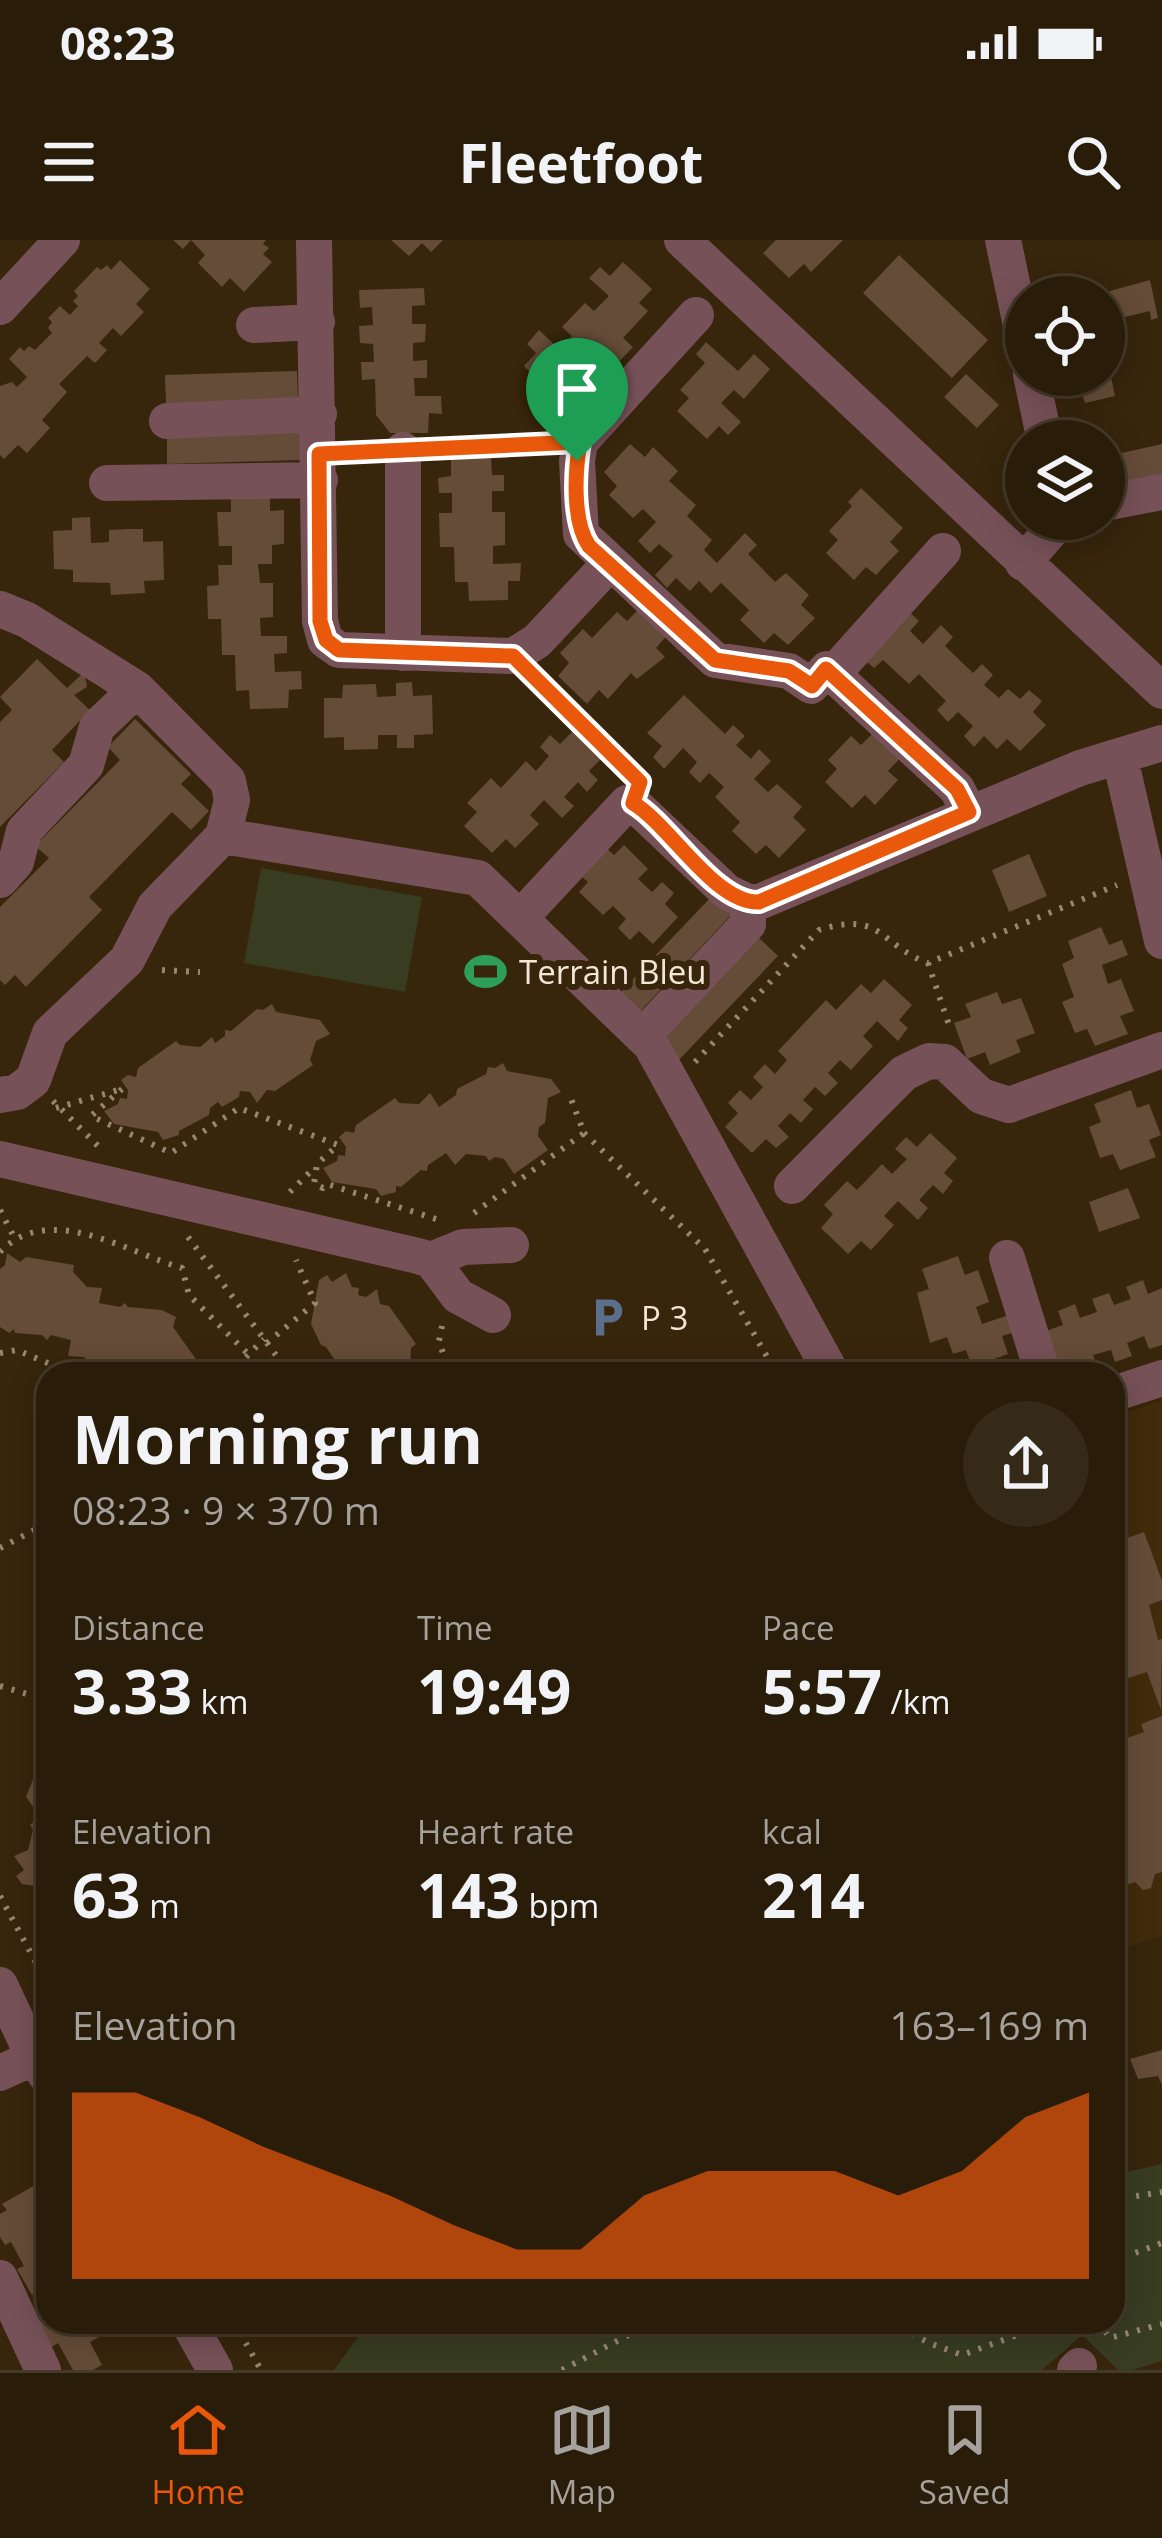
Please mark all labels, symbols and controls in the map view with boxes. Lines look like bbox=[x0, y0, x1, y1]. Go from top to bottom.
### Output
text: 08:23 bbox=[60, 12, 176, 73]
text: Fleetfoot bbox=[459, 125, 703, 199]
icon: menu bbox=[36, 129, 102, 195]
icon: search bbox=[1060, 129, 1126, 195]
map controls bbox=[1005, 276, 1125, 540]
button: locate bbox=[1005, 276, 1125, 396]
pin bbox=[526, 338, 628, 461]
icon: arrive bbox=[544, 356, 610, 422]
button: layers bbox=[1005, 420, 1125, 540]
sports icon: Terrain Bleu bbox=[462, 949, 508, 995]
place label: Terrain Bleu bbox=[519, 949, 707, 994]
parking icon: P 3 bbox=[584, 1295, 630, 1341]
place label: P 3 bbox=[641, 1295, 688, 1340]
text: Morning run bbox=[72, 1393, 483, 1483]
button: share bbox=[963, 1401, 1089, 1527]
text: 08:23 · 9 × 370 m bbox=[72, 1483, 380, 1536]
text: Distance bbox=[72, 1605, 205, 1650]
text: Time bbox=[417, 1605, 493, 1650]
text: Pace bbox=[762, 1605, 835, 1650]
text: 3.33 bbox=[72, 1650, 192, 1732]
text: 19:49 bbox=[417, 1650, 571, 1732]
text: 5:57 bbox=[762, 1650, 882, 1732]
text: km bbox=[192, 1679, 249, 1724]
text: /km bbox=[882, 1679, 951, 1724]
text: Elevation bbox=[72, 1809, 212, 1854]
text: Heart rate bbox=[417, 1809, 574, 1854]
text: kcal bbox=[762, 1809, 822, 1854]
text: 63 bbox=[72, 1854, 141, 1936]
text: 143 bbox=[417, 1854, 520, 1936]
text: 214 bbox=[762, 1854, 865, 1936]
text: m bbox=[141, 1883, 180, 1928]
text: bpm bbox=[520, 1883, 599, 1928]
text: Elevation bbox=[72, 1998, 238, 2051]
text: 163–169 m bbox=[889, 1998, 1089, 2051]
tab: Home bbox=[151, 2397, 245, 2514]
tab: Map bbox=[548, 2397, 616, 2514]
tab: Saved bbox=[919, 2397, 1011, 2514]

